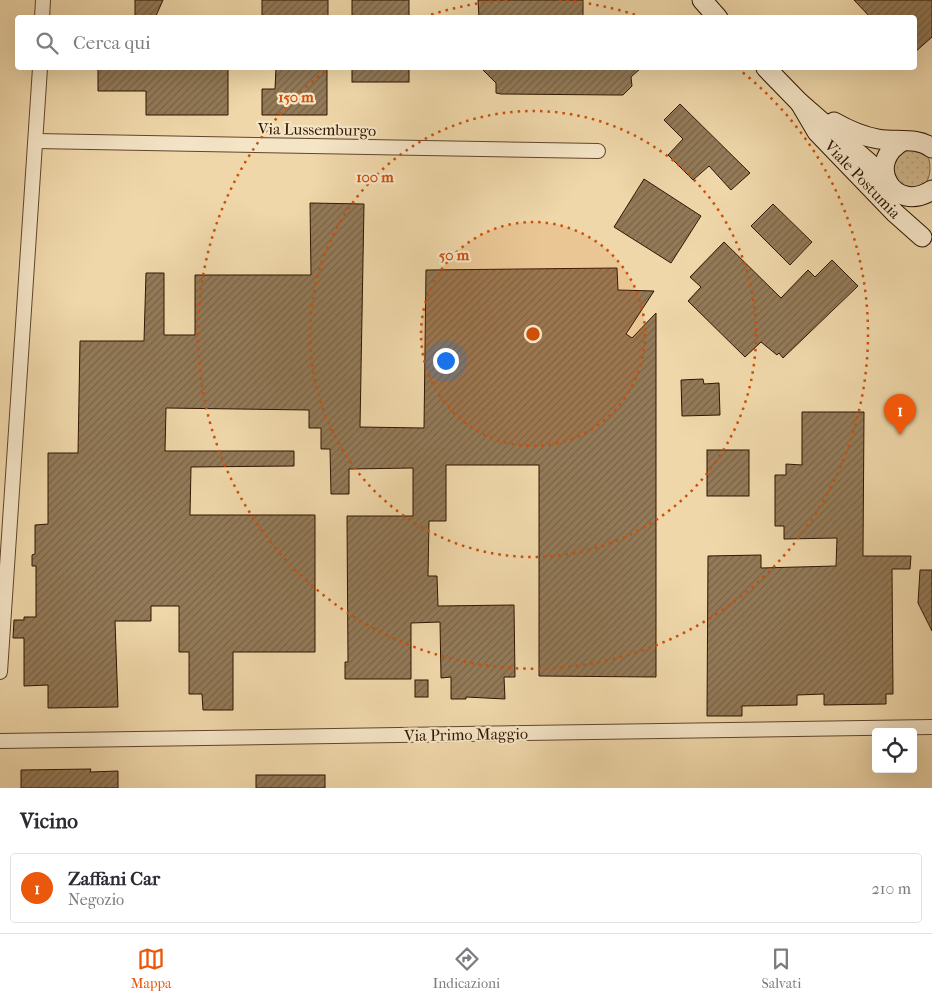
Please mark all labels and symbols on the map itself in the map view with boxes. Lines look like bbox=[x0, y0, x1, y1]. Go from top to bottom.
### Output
text: 150 m bbox=[278, 88, 314, 106]
street label: Via Lussemburgo bbox=[257, 119, 376, 140]
street label: Viale Postumia bbox=[820, 135, 905, 223]
text: 100 m bbox=[356, 168, 394, 186]
text: 50 m bbox=[439, 246, 470, 264]
centre of rings bbox=[524, 325, 542, 343]
your location bbox=[433, 348, 459, 374]
pin: 1 bbox=[884, 394, 916, 435]
street label: Via Primo Maggio bbox=[403, 724, 528, 745]

